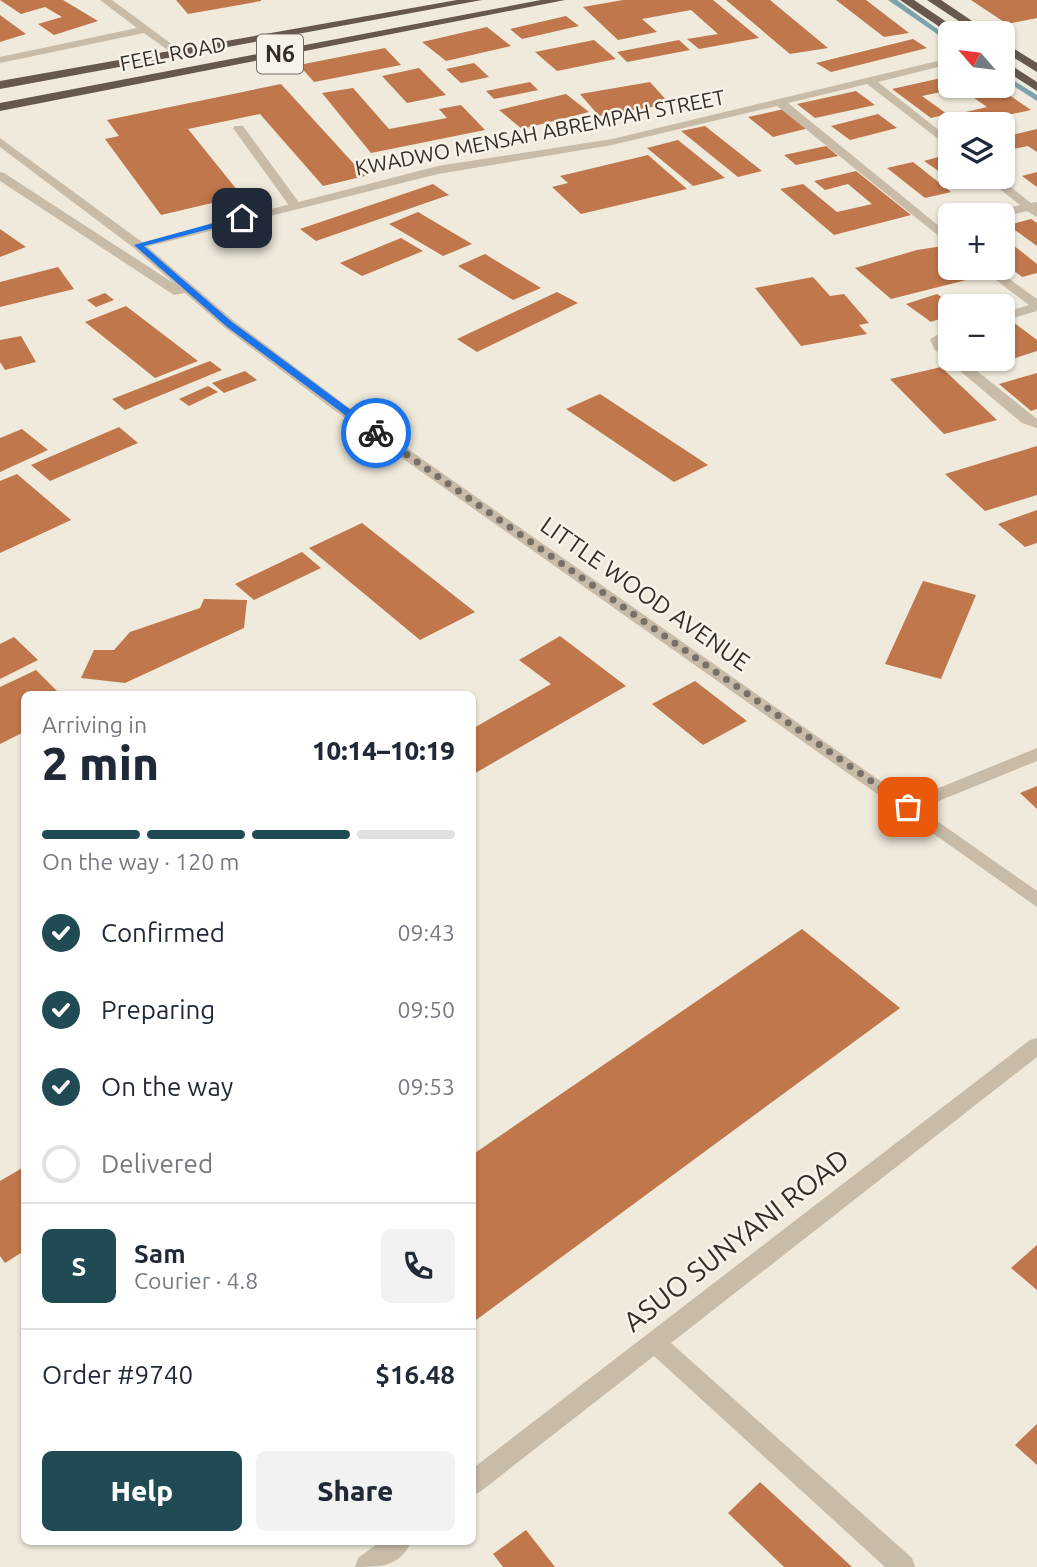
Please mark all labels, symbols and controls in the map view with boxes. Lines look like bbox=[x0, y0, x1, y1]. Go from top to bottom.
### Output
north arrow bbox=[938, 21, 1015, 98]
map controls bbox=[938, 21, 1015, 371]
street label: FEEL ROAD bbox=[118, 31, 228, 75]
road number: N6 bbox=[257, 34, 303, 74]
street label: KWADWO MENSAH ABREMPAH STREET bbox=[353, 84, 727, 180]
button: layers bbox=[938, 112, 1015, 189]
pin bbox=[212, 188, 272, 248]
icon: home bbox=[223, 199, 261, 237]
button: + bbox=[938, 203, 1015, 280]
button: − bbox=[938, 294, 1015, 371]
courier bbox=[341, 398, 411, 468]
icon: bike bbox=[357, 414, 395, 452]
street label: LITTLE WOOD AVENUE bbox=[536, 511, 755, 676]
text: Arriving in bbox=[42, 712, 147, 737]
text: 10:14–10:19 bbox=[312, 736, 455, 765]
text: 2 min bbox=[42, 737, 159, 789]
pin bbox=[878, 777, 938, 837]
icon: bag bbox=[889, 788, 927, 826]
text: On the way · 120 m bbox=[42, 849, 239, 874]
icon: check bbox=[42, 914, 80, 952]
text: Confirmed bbox=[101, 918, 225, 947]
text: 09:43 bbox=[397, 920, 455, 945]
icon: check bbox=[42, 991, 80, 1029]
text: Preparing bbox=[101, 995, 215, 1024]
text: 09:50 bbox=[397, 997, 455, 1022]
icon: check bbox=[42, 1068, 80, 1106]
text: On the way bbox=[101, 1072, 233, 1101]
text: 09:53 bbox=[397, 1074, 455, 1099]
street label: ASUO SUNYANI ROAD bbox=[617, 1142, 854, 1337]
text: Delivered bbox=[101, 1149, 213, 1178]
button: phone bbox=[381, 1229, 455, 1303]
text: Sam bbox=[134, 1239, 186, 1268]
text: S bbox=[72, 1252, 86, 1281]
text: Courier · 4.8 bbox=[134, 1268, 258, 1293]
text: Order #9740 bbox=[42, 1360, 193, 1389]
text: $16.48 bbox=[375, 1360, 455, 1389]
button: Help bbox=[42, 1451, 242, 1531]
button: Share bbox=[256, 1451, 455, 1531]

